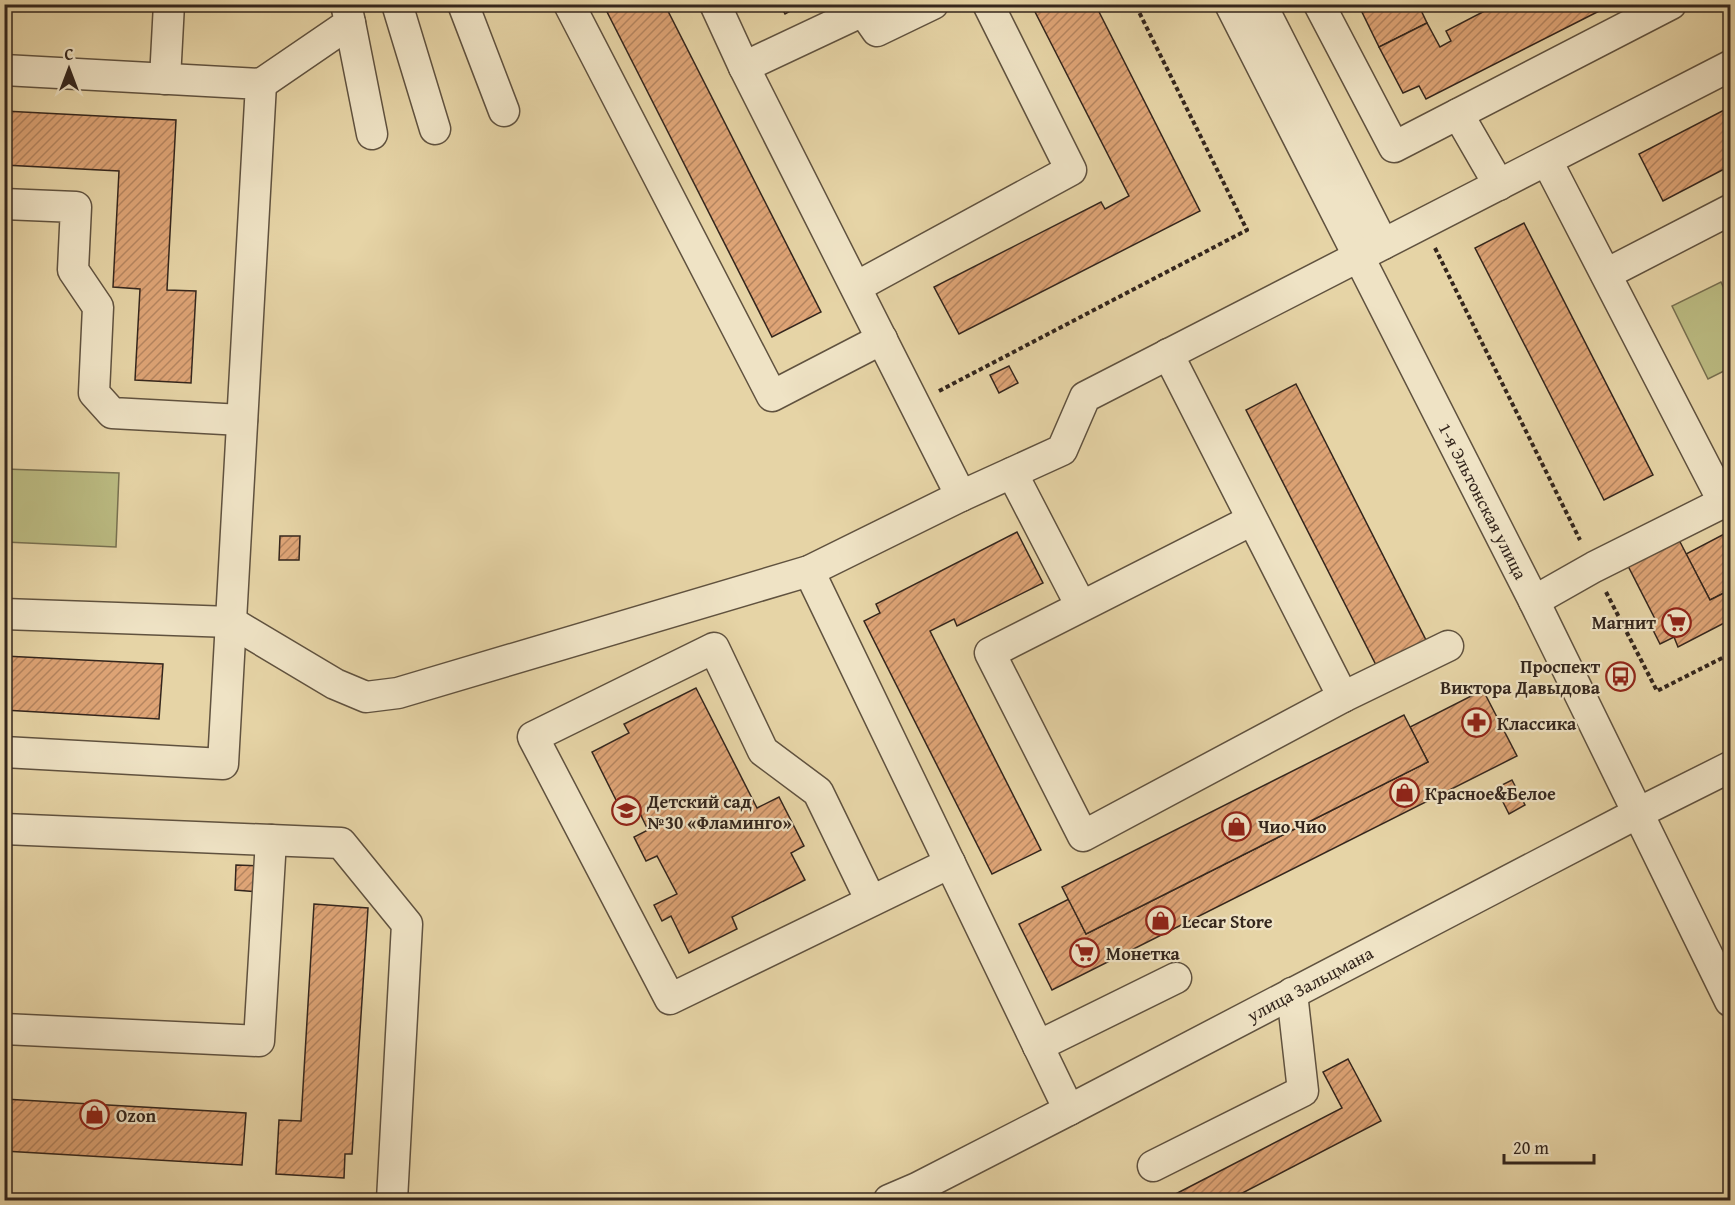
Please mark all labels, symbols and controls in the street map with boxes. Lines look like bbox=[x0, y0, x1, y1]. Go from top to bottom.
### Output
north arrow bbox=[39, 39, 99, 99]
text: С bbox=[64, 42, 74, 66]
street label: 1-я Эльтонская улица bbox=[1432, 418, 1534, 584]
supermarket icon: Магнит bbox=[1661, 606, 1693, 638]
place label: Магнит bbox=[1592, 609, 1656, 636]
place label: Проспект Виктора Давыдова bbox=[1440, 653, 1601, 701]
bus stop icon: Проспект Виктора Давыдова bbox=[1605, 660, 1637, 692]
pharmacy icon: Классика bbox=[1460, 707, 1492, 739]
place label: Классика bbox=[1497, 710, 1577, 737]
shop icon: Красное&Белое bbox=[1388, 777, 1420, 809]
place label: Красное&Белое bbox=[1425, 780, 1556, 807]
place label: Детский сад №30 «Фламинго» bbox=[646, 788, 792, 836]
school or university icon: Детский сад №30 «Фламинго» bbox=[610, 795, 642, 827]
shop icon: Чио Чио bbox=[1221, 810, 1253, 842]
place label: Чио Чио bbox=[1258, 813, 1327, 840]
shop icon: Lecar Store bbox=[1145, 905, 1177, 937]
place label: Lecar Store bbox=[1182, 908, 1273, 935]
supermarket icon: Монетка bbox=[1069, 937, 1101, 969]
street label: улица Зальцмана bbox=[1241, 939, 1378, 1029]
place label: Монетка bbox=[1106, 940, 1181, 967]
shop icon: Ozon bbox=[79, 1099, 111, 1131]
place label: Ozon bbox=[116, 1102, 156, 1129]
scale bar bbox=[1504, 1127, 1594, 1165]
text: 20 m bbox=[1513, 1134, 1549, 1161]

